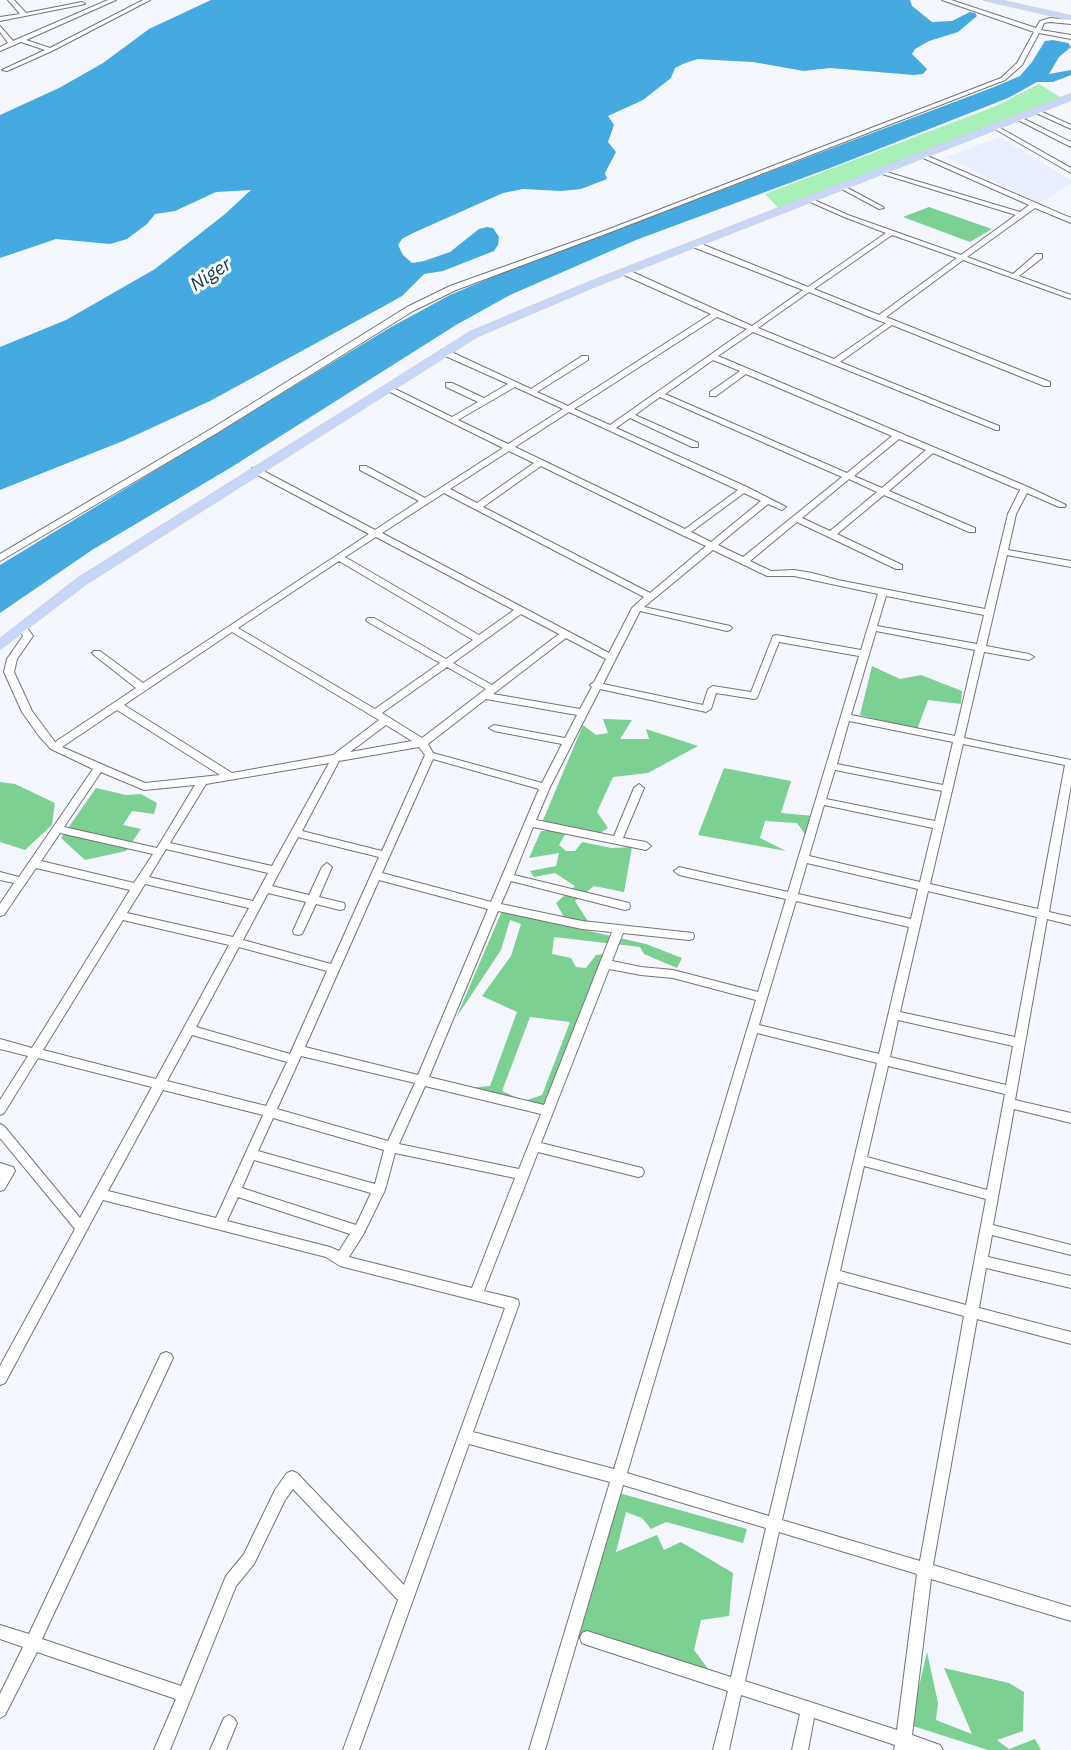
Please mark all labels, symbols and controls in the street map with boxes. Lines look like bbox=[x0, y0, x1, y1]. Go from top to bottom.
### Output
water label: Niger bbox=[186, 253, 236, 297]

